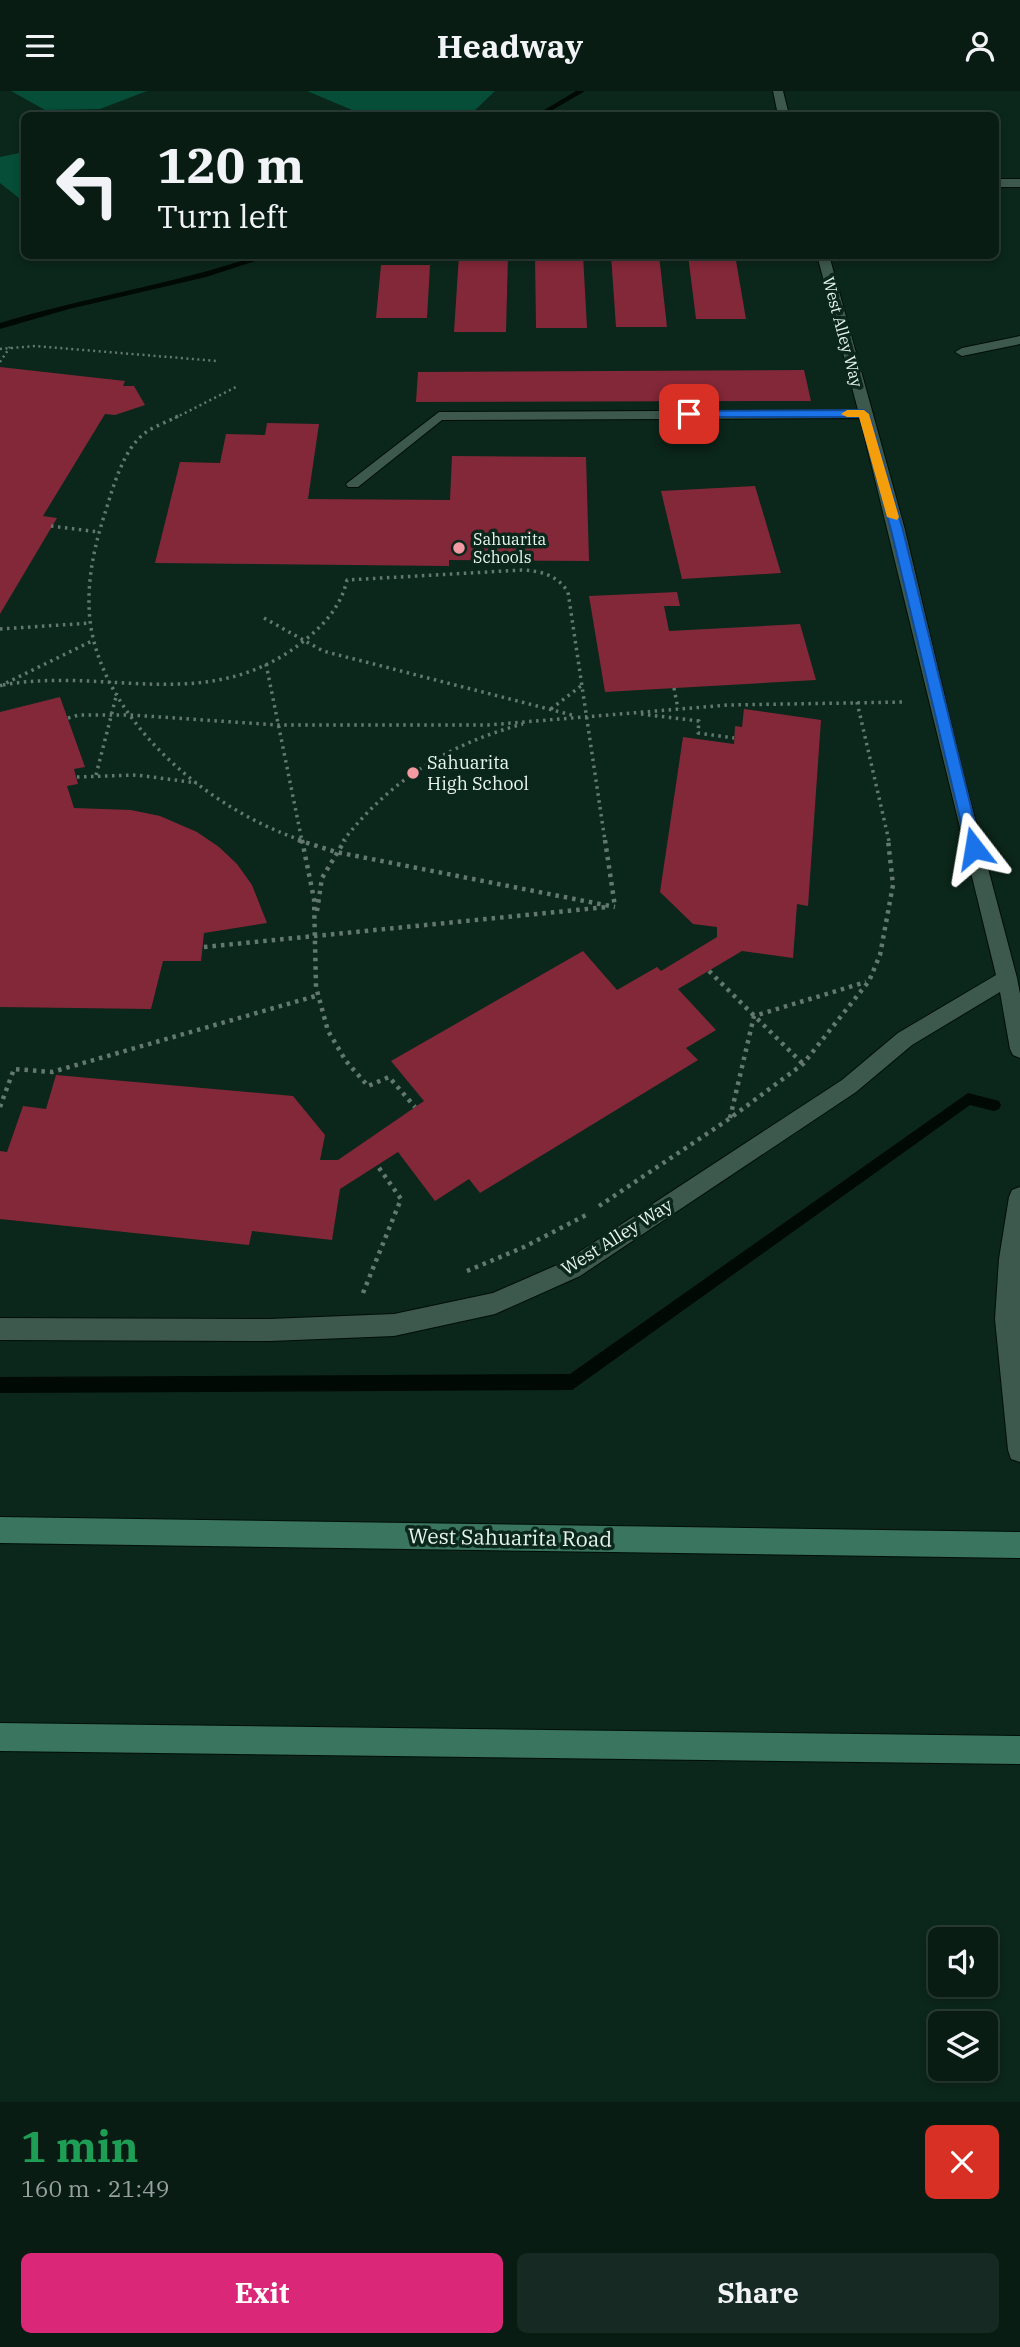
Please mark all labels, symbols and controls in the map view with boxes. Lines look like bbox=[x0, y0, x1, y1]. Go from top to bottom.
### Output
text: Headway bbox=[437, 25, 583, 67]
icon: menu bbox=[21, 27, 59, 65]
icon: person bbox=[961, 27, 999, 65]
text: 120 m bbox=[157, 133, 304, 196]
icon: left bbox=[42, 140, 133, 231]
text: Turn left bbox=[157, 195, 288, 237]
street label: West Alley Way bbox=[819, 275, 867, 390]
pin bbox=[659, 384, 719, 444]
icon: arrive bbox=[670, 395, 708, 433]
place label: Sahuarita Schools bbox=[473, 529, 547, 567]
marker: Sahuarita Schools bbox=[451, 540, 467, 556]
place label: Sahuarita High School bbox=[427, 751, 529, 795]
marker: Sahuarita High School bbox=[405, 765, 421, 781]
position arrow bbox=[937, 811, 1011, 885]
street label: West Alley Way bbox=[557, 1193, 677, 1280]
street label: West Sahuarita Road bbox=[408, 1521, 613, 1553]
map controls bbox=[928, 1927, 998, 2081]
button: sound bbox=[928, 1927, 998, 1997]
button: layers bbox=[928, 2011, 998, 2081]
text: 1 min bbox=[21, 2119, 139, 2174]
button: close bbox=[925, 2125, 999, 2199]
text: 160 m · 21:49 bbox=[21, 2173, 170, 2203]
button: Exit bbox=[21, 2253, 503, 2333]
button: Share bbox=[517, 2253, 999, 2333]

